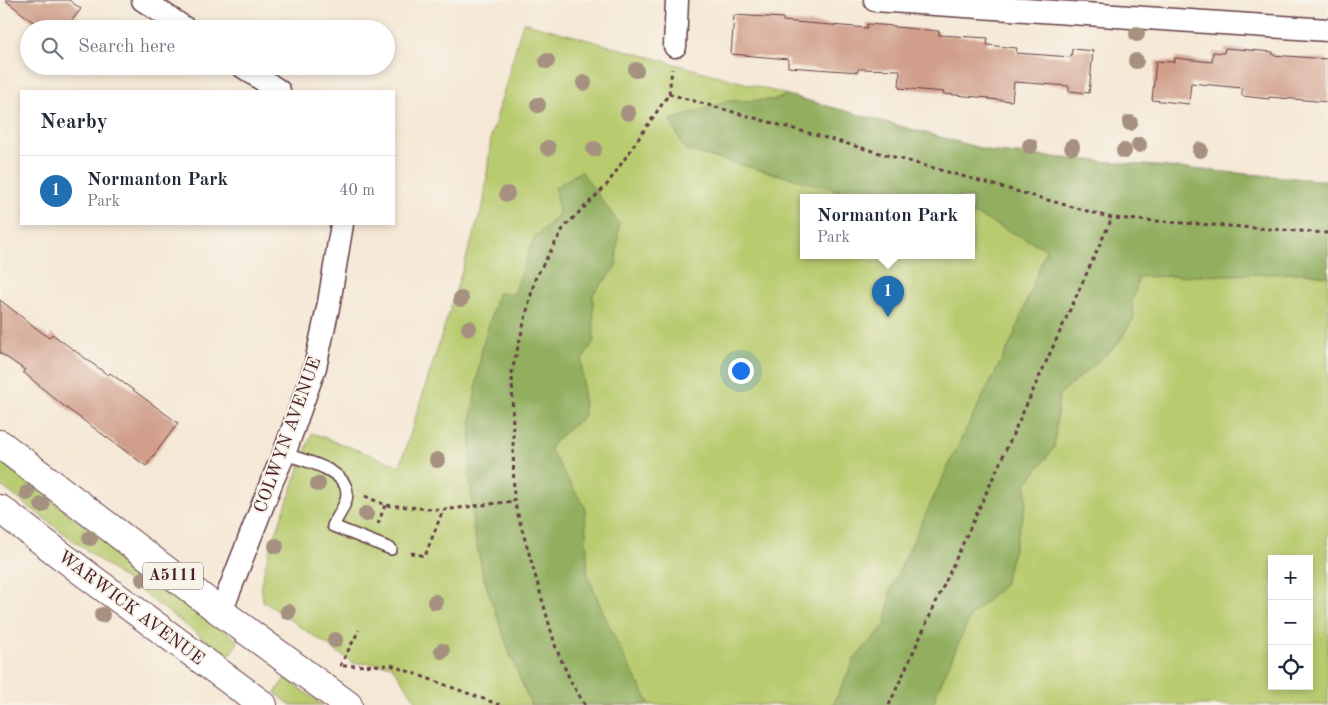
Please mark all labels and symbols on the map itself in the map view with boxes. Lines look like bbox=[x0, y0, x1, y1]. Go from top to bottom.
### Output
pin: 1 bbox=[872, 276, 904, 317]
street label: COLWYN AVENUE bbox=[251, 355, 325, 515]
your location bbox=[728, 358, 754, 384]
street label: WARWICK AVENUE bbox=[55, 547, 207, 669]
road number: A5111 bbox=[143, 562, 203, 590]

